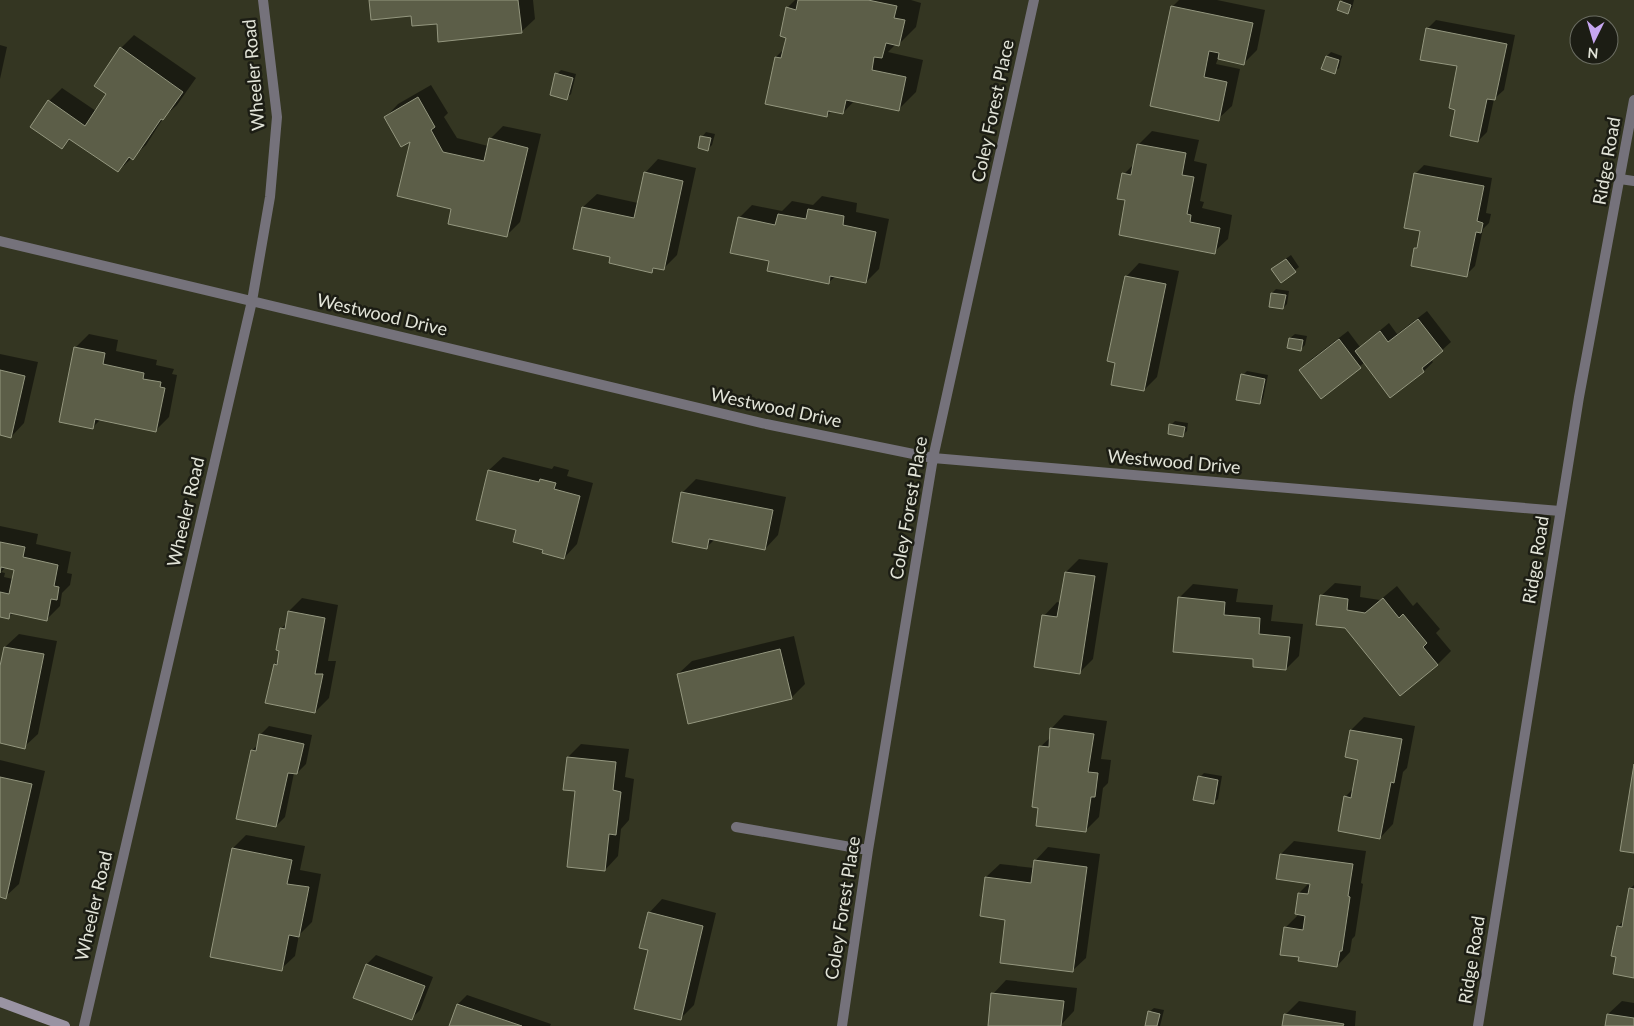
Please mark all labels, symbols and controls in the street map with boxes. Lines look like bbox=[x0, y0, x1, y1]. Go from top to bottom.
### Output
north arrow bbox=[1569, 15, 1619, 65]
street label: Wheeler Road bbox=[237, 18, 269, 132]
street label: Coley Forest Place bbox=[966, 38, 1018, 184]
text: N bbox=[1587, 45, 1599, 62]
street label: Ridge Road bbox=[1587, 115, 1625, 206]
street label: Westwood Drive bbox=[315, 288, 450, 340]
street label: Westwood Drive bbox=[709, 382, 844, 432]
street label: Coley Forest Place bbox=[885, 434, 931, 581]
street label: Westwood Drive bbox=[1107, 444, 1241, 478]
street label: Wheeler Road bbox=[162, 455, 208, 569]
street label: Ridge Road bbox=[1517, 514, 1553, 605]
street label: Coley Forest Place bbox=[820, 834, 864, 981]
street label: Wheeler Road bbox=[70, 849, 116, 963]
street label: Ridge Road bbox=[1453, 914, 1489, 1005]

